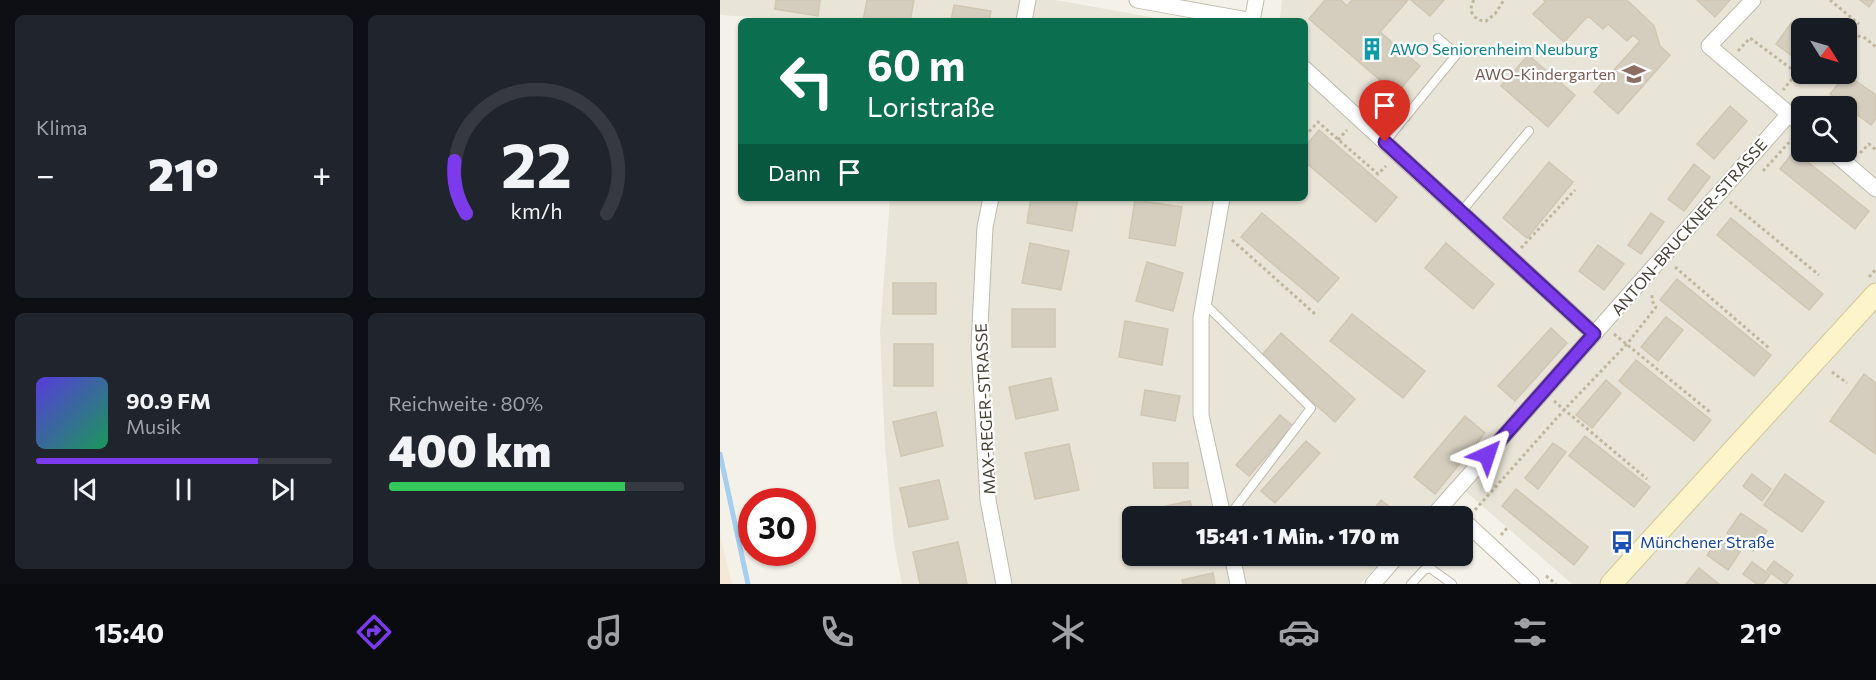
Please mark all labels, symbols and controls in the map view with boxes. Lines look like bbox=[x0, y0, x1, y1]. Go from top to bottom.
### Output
north arrow bbox=[1791, 18, 1857, 84]
map controls bbox=[1791, 18, 1857, 162]
building icon: AWO Seniorenheim Neuburg bbox=[1359, 36, 1385, 62]
text: 60 m bbox=[867, 38, 966, 90]
place label: AWO Seniorenheim Neuburg bbox=[1390, 39, 1598, 58]
icon: left bbox=[768, 42, 846, 120]
school or university icon: AWO-Kindergarten bbox=[1621, 61, 1647, 87]
place label: AWO-Kindergarten bbox=[1475, 64, 1616, 83]
pin bbox=[1359, 80, 1410, 142]
icon: arrive bbox=[1368, 89, 1401, 122]
text: Loristraße bbox=[867, 90, 995, 123]
button: search bbox=[1791, 96, 1857, 162]
text: Klima bbox=[36, 115, 88, 139]
text: 22 bbox=[501, 125, 572, 201]
street label: ANTON-BRUCKNER-STRASSE bbox=[1607, 135, 1770, 319]
text: 21° bbox=[148, 145, 219, 200]
text: − bbox=[36, 153, 55, 194]
text: + bbox=[312, 153, 332, 194]
icon: arrive bbox=[833, 156, 866, 189]
text: Dann bbox=[768, 159, 821, 186]
text: km/h bbox=[510, 197, 562, 223]
street label: MAX-REGER-STRASSE bbox=[971, 323, 998, 495]
text: 90.9 FM bbox=[126, 387, 211, 414]
text: Reichweite · 80% bbox=[389, 391, 543, 415]
text: Musik bbox=[126, 414, 181, 438]
text: 400 km bbox=[389, 421, 551, 476]
position arrow bbox=[1455, 423, 1519, 487]
icon: previous bbox=[69, 473, 102, 506]
icon: pause bbox=[167, 473, 200, 506]
icon: next bbox=[266, 473, 299, 506]
speed limit sign: 30 bbox=[738, 488, 816, 566]
text: 15:41 · 1 Min. · 170 m bbox=[1196, 522, 1399, 549]
bus stop icon: Münchener Straße bbox=[1609, 529, 1635, 555]
place label: Münchener Straße bbox=[1640, 532, 1774, 551]
icon: directions bbox=[353, 611, 395, 653]
icon: music bbox=[584, 611, 626, 653]
icon: phone bbox=[816, 611, 858, 653]
icon: climate bbox=[1047, 611, 1089, 653]
icon: car bbox=[1278, 611, 1320, 653]
icon: filters bbox=[1509, 611, 1551, 653]
text: 15:40 bbox=[95, 616, 164, 649]
text: 21° bbox=[1740, 616, 1781, 649]

